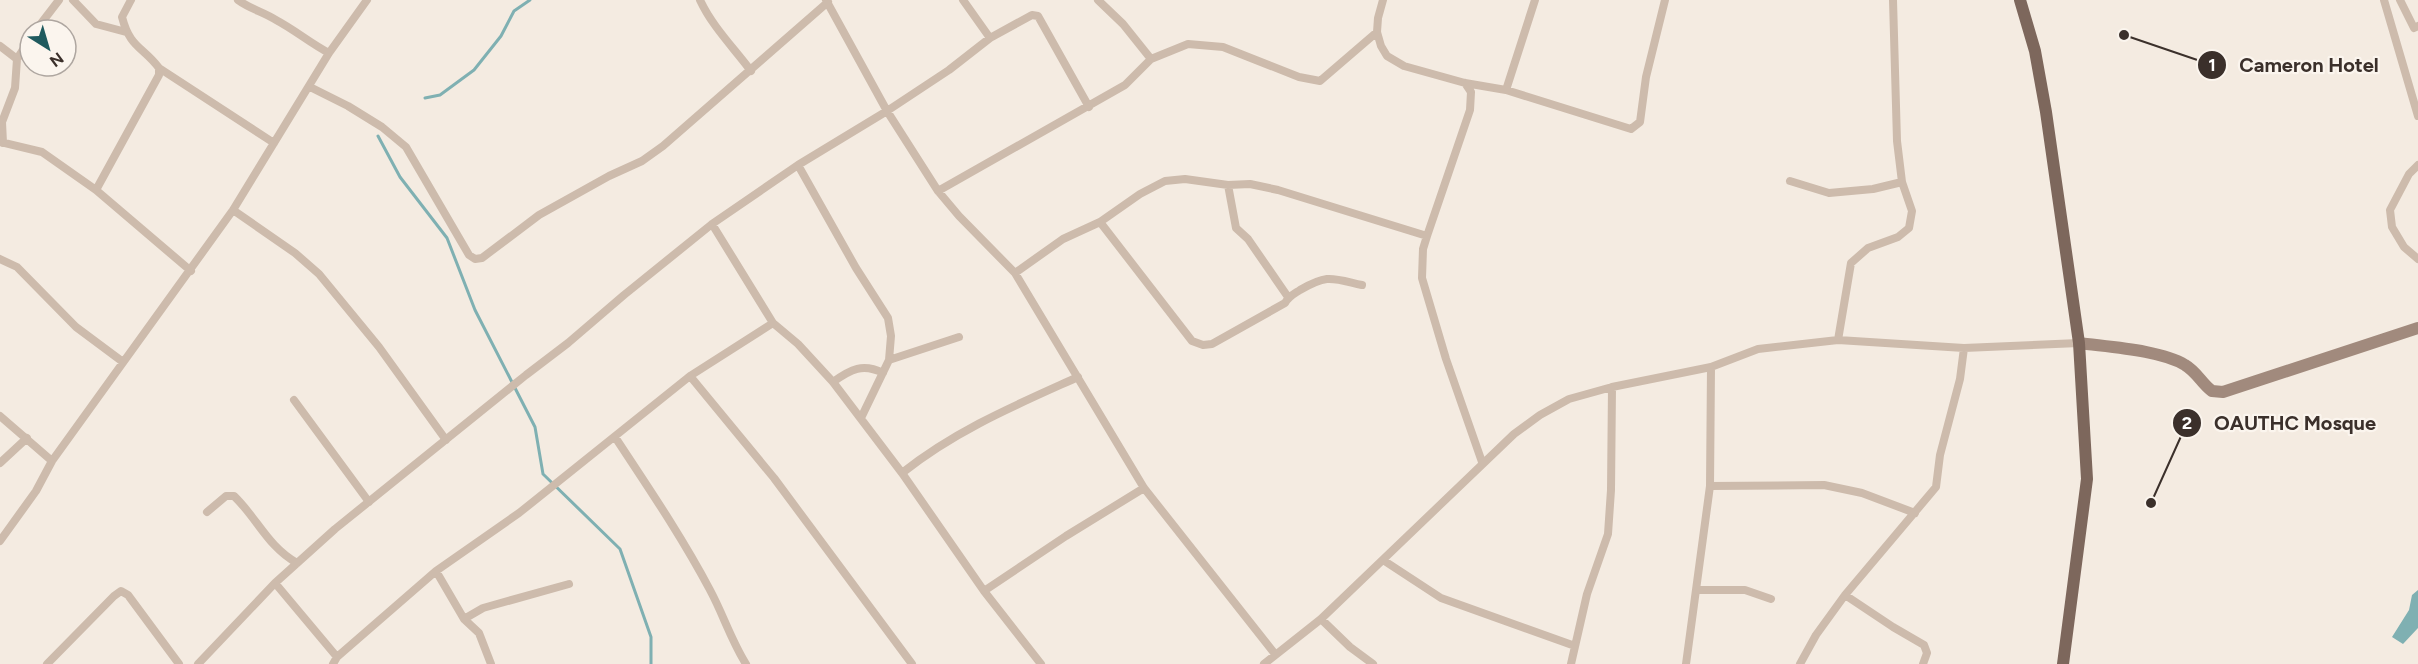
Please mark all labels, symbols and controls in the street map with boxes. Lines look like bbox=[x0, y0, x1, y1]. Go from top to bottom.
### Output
north arrow bbox=[18, 18, 78, 78]
callout: Cameron Hotel bbox=[2197, 46, 2391, 84]
text: N bbox=[46, 48, 67, 71]
text: Cameron Hotel bbox=[2239, 53, 2379, 77]
text: 1 bbox=[2208, 54, 2216, 76]
callout: OAUTHC Mosque bbox=[2172, 404, 2388, 442]
text: OAUTHC Mosque bbox=[2214, 411, 2376, 435]
text: 2 bbox=[2182, 412, 2192, 434]

